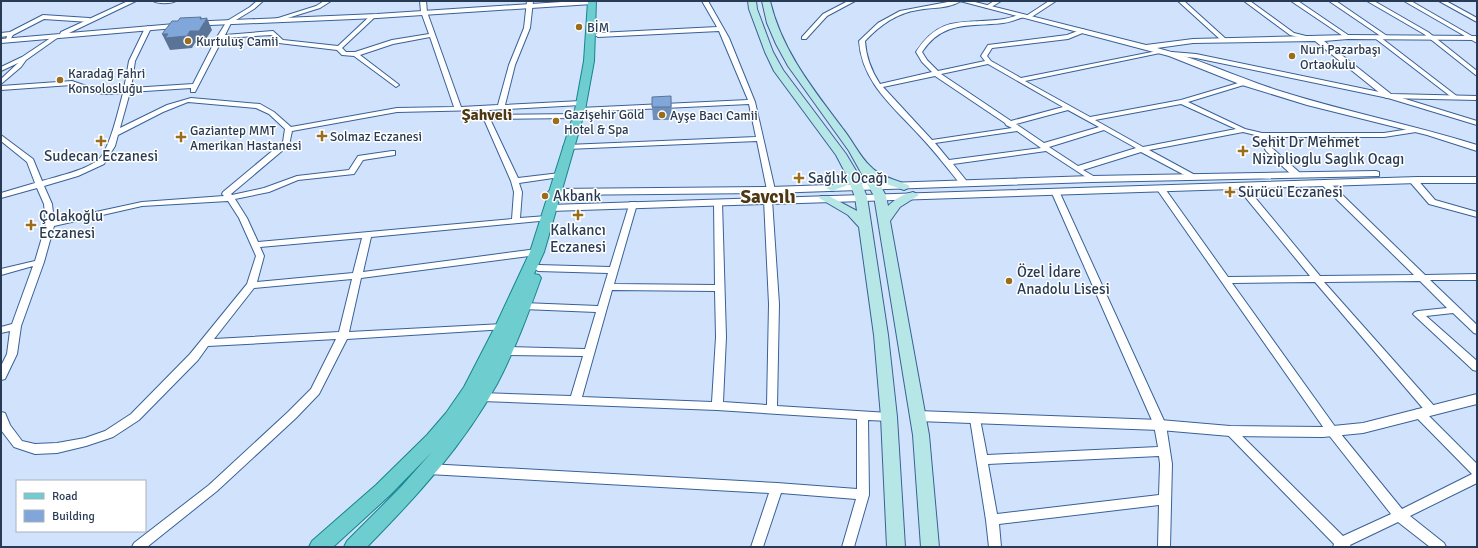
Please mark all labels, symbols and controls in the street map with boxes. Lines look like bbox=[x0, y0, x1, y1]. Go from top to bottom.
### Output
place label: BİM bbox=[587, 20, 609, 36]
marker: BİM bbox=[574, 22, 584, 32]
place label: Kurtuluş Camii bbox=[196, 34, 278, 50]
marker: Kurtuluş Camii bbox=[183, 36, 193, 46]
place label: Nuri Pazarbaşı Ortaokulu bbox=[1300, 42, 1381, 73]
marker: Nuri Pazarbaşı Ortaokulu bbox=[1287, 51, 1297, 61]
place label: Karadağ Fahri Konsolosluğu bbox=[68, 66, 145, 97]
marker: Karadağ Fahri Konsolosluğu bbox=[55, 75, 65, 85]
district label: Şahveli bbox=[462, 105, 512, 125]
place label: Gazişehir Gold Hotel & Spa bbox=[564, 107, 645, 138]
place label: Ayşe Bacı Camii bbox=[670, 108, 758, 124]
marker: Ayşe Bacı Camii bbox=[657, 110, 667, 120]
marker: Gazişehir Gold Hotel & Spa bbox=[551, 116, 561, 126]
place label: Gaziantep MMT Amerikan Hastanesi bbox=[190, 123, 301, 154]
place label: Solmaz Eczanesi bbox=[330, 129, 422, 145]
marker: Gaziantep MMT Amerikan Hastanesi bbox=[175, 131, 187, 143]
marker: Solmaz Eczanesi bbox=[317, 131, 327, 141]
place label: Sehit Dr Mehmet Niziplioglu Saglık Ocagı bbox=[1252, 133, 1404, 168]
marker: Sudecan Eczanesi bbox=[96, 136, 106, 146]
marker: Sehit Dr Mehmet Niziplioglu Saglık Ocagı bbox=[1237, 145, 1249, 157]
place label: Sudecan Eczanesi bbox=[44, 147, 158, 165]
place label: Sağlık Ocağı bbox=[808, 169, 888, 187]
marker: Sağlık Ocağı bbox=[793, 172, 805, 184]
place label: Sürücü Eczanesi bbox=[1238, 183, 1343, 201]
district label: Savcılı bbox=[740, 185, 796, 209]
place label: Akbank bbox=[553, 187, 601, 205]
marker: Sürücü Eczanesi bbox=[1225, 187, 1235, 197]
marker: Akbank bbox=[540, 191, 550, 201]
place label: Çolakoğlu Eczanesi bbox=[39, 207, 103, 242]
marker: Kalkancı Eczanesi bbox=[573, 210, 583, 220]
marker: Çolakoğlu Eczanesi bbox=[26, 220, 36, 230]
place label: Kalkancı Eczanesi bbox=[550, 221, 606, 256]
place label: Özel İdare Anadolu Lisesi bbox=[1017, 263, 1110, 298]
marker: Özel İdare Anadolu Lisesi bbox=[1004, 276, 1014, 286]
legend bbox=[16, 480, 146, 532]
text: Road bbox=[52, 489, 78, 504]
text: Building bbox=[52, 509, 95, 524]

